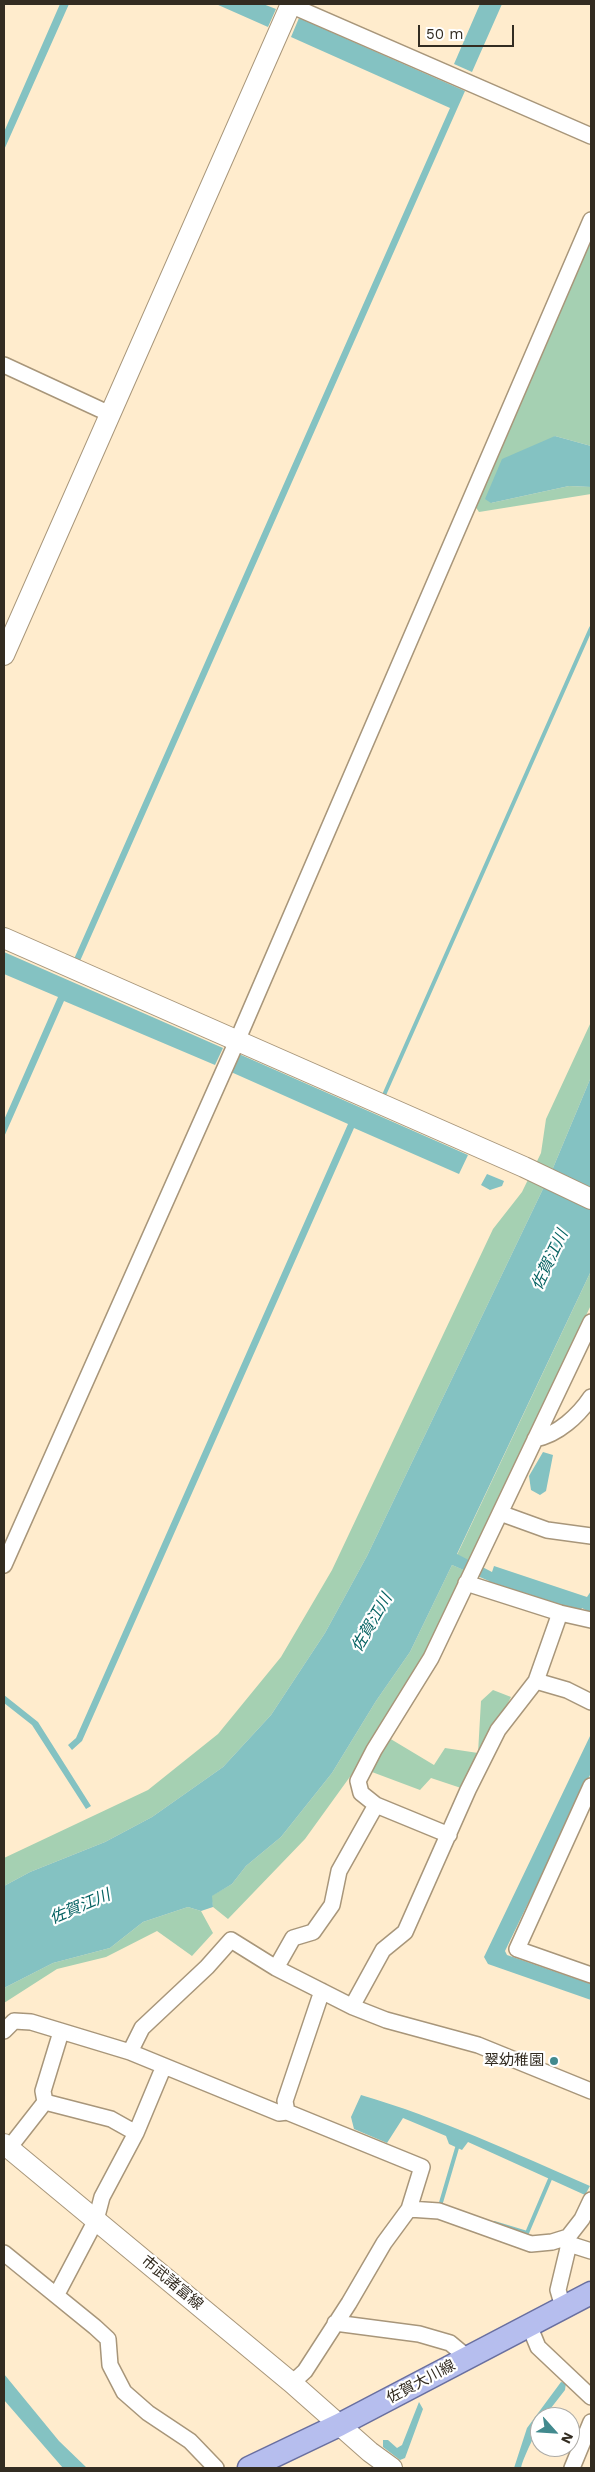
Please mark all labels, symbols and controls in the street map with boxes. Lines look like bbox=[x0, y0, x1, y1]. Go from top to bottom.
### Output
scale bar bbox=[420, 15, 516, 47]
text: 50 m bbox=[426, 25, 463, 43]
water label: 佐賀江川 bbox=[528, 1227, 572, 1293]
water label: 佐賀江川 bbox=[348, 1590, 396, 1656]
water label: 佐賀江川 bbox=[47, 1886, 113, 1928]
place label: 翠幼稚園 bbox=[484, 2052, 544, 2070]
marker: 翠幼稚園 bbox=[548, 2055, 560, 2067]
street label: 市武諸富線 bbox=[137, 2252, 207, 2314]
street label: 佐賀大川線 bbox=[384, 2356, 458, 2408]
north arrow bbox=[530, 2407, 580, 2457]
text: N bbox=[558, 2430, 577, 2446]

